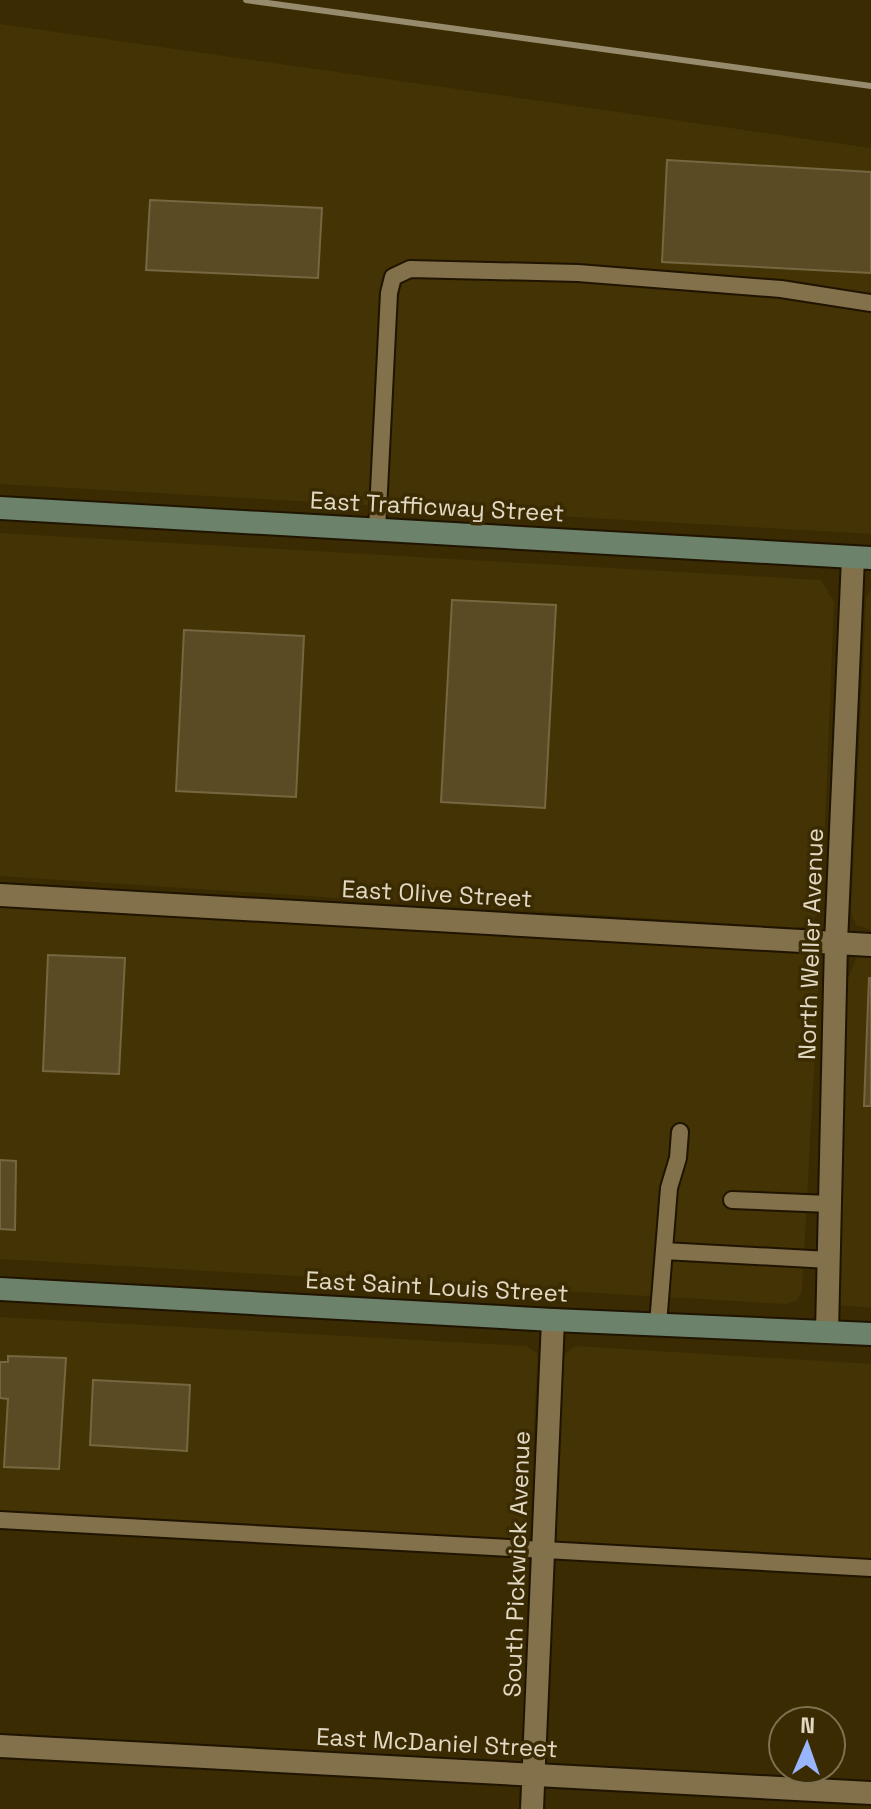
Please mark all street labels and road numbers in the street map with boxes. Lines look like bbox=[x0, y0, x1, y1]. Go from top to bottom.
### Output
street label: East Trafficway Street bbox=[309, 484, 565, 529]
street label: North Weller Avenue bbox=[791, 827, 830, 1060]
street label: East Olive Street bbox=[341, 873, 533, 914]
street label: East Saint Louis Street bbox=[305, 1264, 569, 1309]
street label: South Pickwick Avenue bbox=[496, 1430, 537, 1698]
street label: East McDaniel Street bbox=[315, 1721, 559, 1764]

